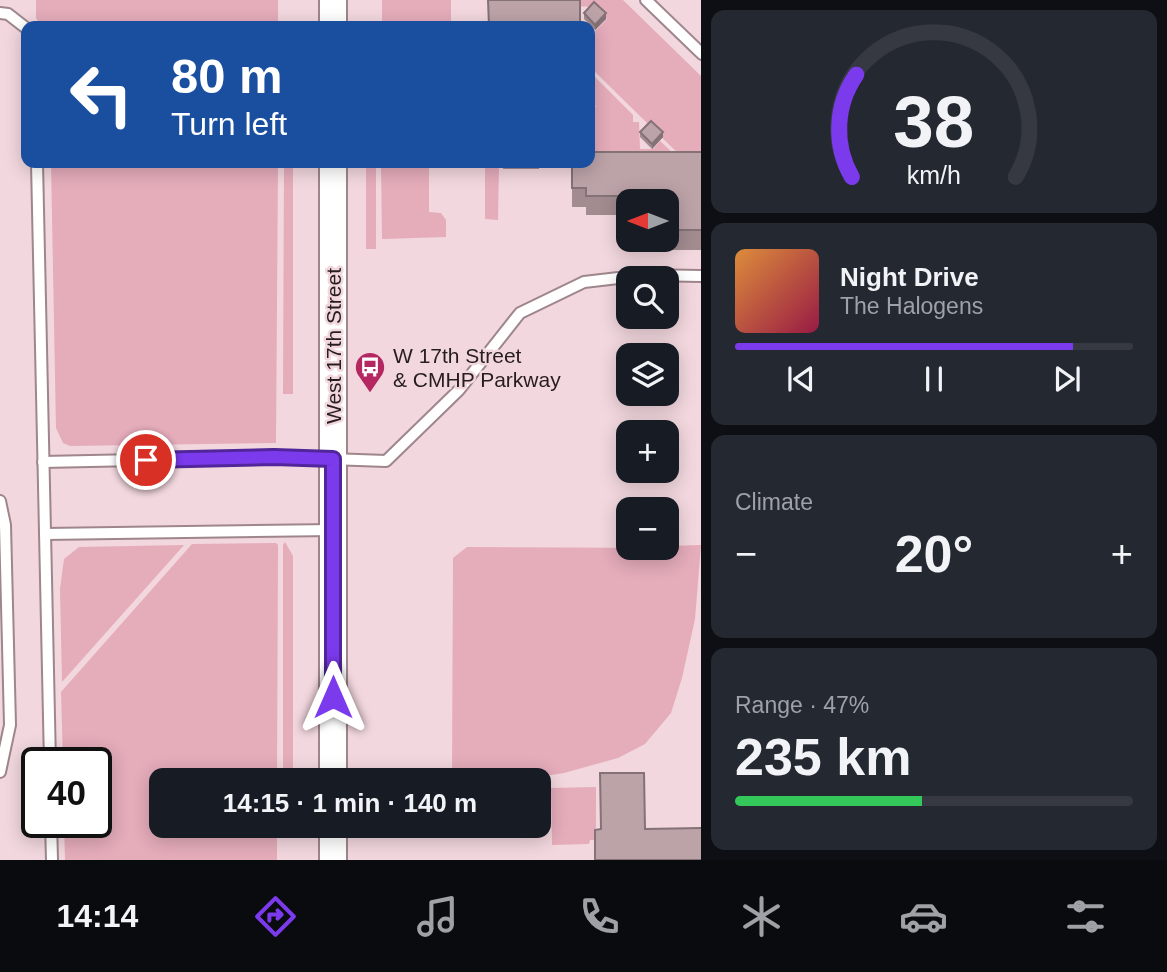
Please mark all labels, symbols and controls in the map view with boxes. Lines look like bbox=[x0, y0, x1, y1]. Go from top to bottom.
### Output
icon: left bbox=[56, 49, 147, 140]
text: 80 m bbox=[171, 49, 283, 103]
text: 38 bbox=[894, 82, 974, 163]
text: Turn left bbox=[171, 106, 287, 142]
text: km/h bbox=[907, 161, 961, 189]
north arrow bbox=[616, 189, 679, 252]
map controls bbox=[616, 189, 679, 560]
text: Night Drive bbox=[840, 262, 979, 292]
button: search bbox=[616, 266, 679, 329]
street label: West 17th Street bbox=[322, 268, 345, 424]
text: The Halogens bbox=[840, 293, 983, 319]
button: layers bbox=[616, 343, 679, 406]
place label: W 17th Street & CMHP Parkway bbox=[393, 344, 561, 391]
bus stop icon: W 17th Street & CMHP Parkway bbox=[353, 350, 387, 394]
icon: previous bbox=[782, 360, 820, 398]
icon: pause bbox=[915, 360, 953, 398]
icon: next bbox=[1048, 360, 1086, 398]
button: + bbox=[616, 420, 679, 483]
pin bbox=[116, 430, 176, 490]
icon: arrive bbox=[127, 441, 165, 479]
text: Climate bbox=[735, 489, 813, 515]
button: − bbox=[616, 497, 679, 560]
text: 20° bbox=[895, 525, 973, 583]
text: − bbox=[735, 533, 757, 575]
text: + bbox=[1111, 533, 1133, 575]
position arrow bbox=[296, 660, 370, 734]
text: Range · 47% bbox=[735, 692, 869, 718]
text: 235 km bbox=[735, 728, 911, 786]
speed limit sign: 40 bbox=[21, 747, 112, 838]
text: 14:15 · 1 min · 140 m bbox=[223, 788, 477, 818]
icon: directions bbox=[251, 892, 300, 941]
icon: music bbox=[413, 892, 462, 941]
icon: phone bbox=[575, 892, 624, 941]
icon: climate bbox=[737, 892, 786, 941]
icon: car bbox=[899, 892, 948, 941]
icon: filters bbox=[1061, 892, 1110, 941]
text: 14:14 bbox=[57, 898, 138, 934]

